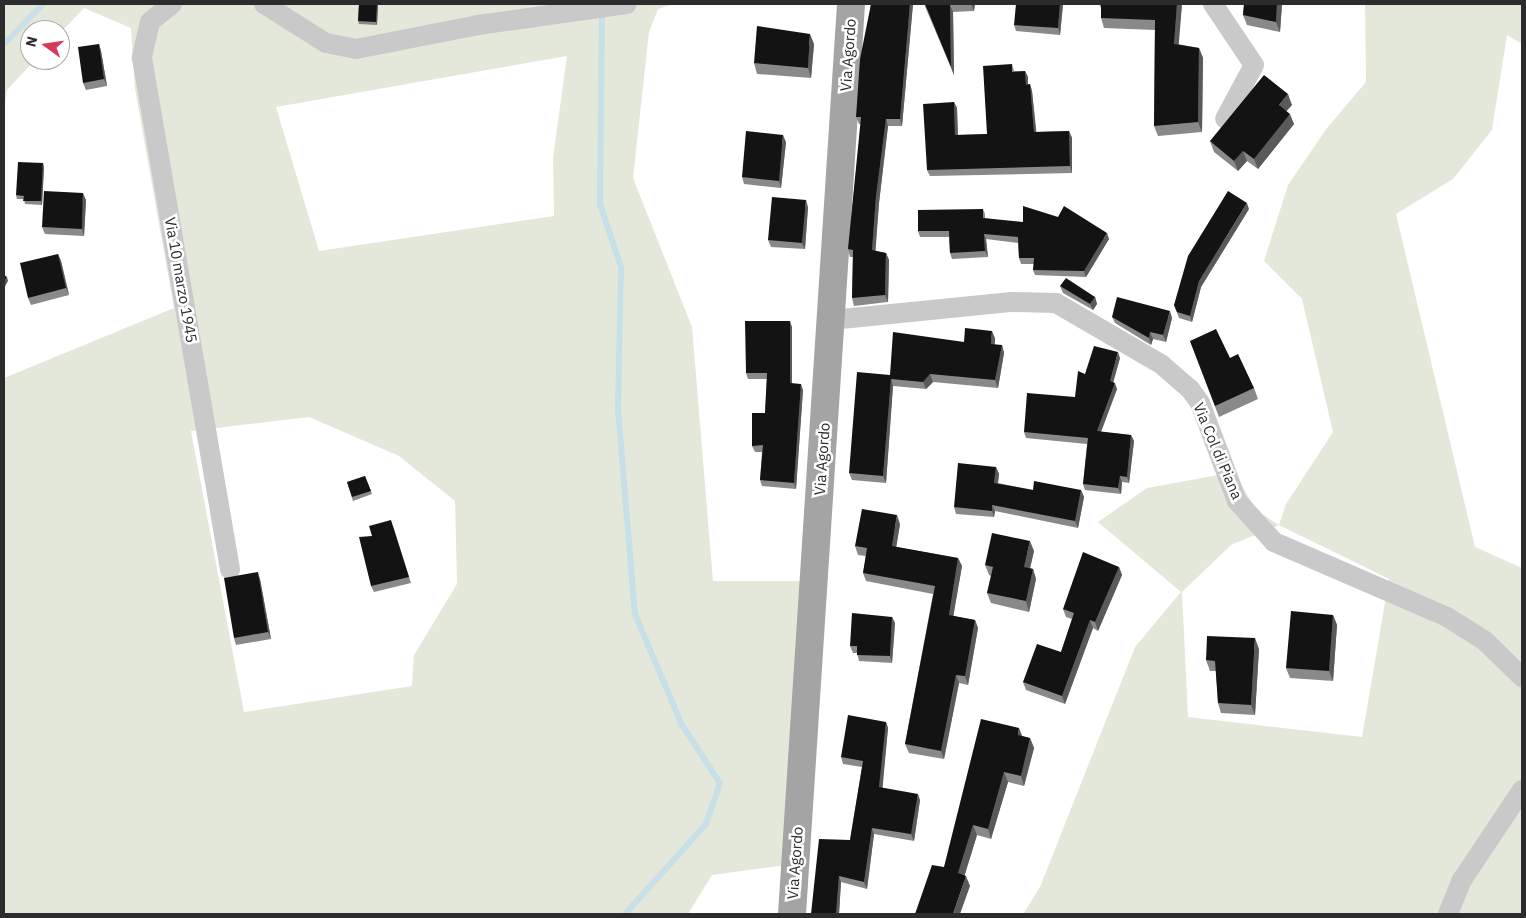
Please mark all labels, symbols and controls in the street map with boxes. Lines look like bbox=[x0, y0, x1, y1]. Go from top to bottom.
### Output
street label: Via Agordo bbox=[836, 18, 860, 92]
north arrow bbox=[20, 20, 70, 70]
text: N bbox=[21, 35, 41, 49]
street label: Via 10 marzo 1945 bbox=[161, 216, 201, 344]
street label: Via Col di Piana bbox=[1190, 400, 1246, 502]
street label: Via Agordo bbox=[810, 422, 834, 496]
street label: Via Agordo bbox=[783, 826, 807, 900]

